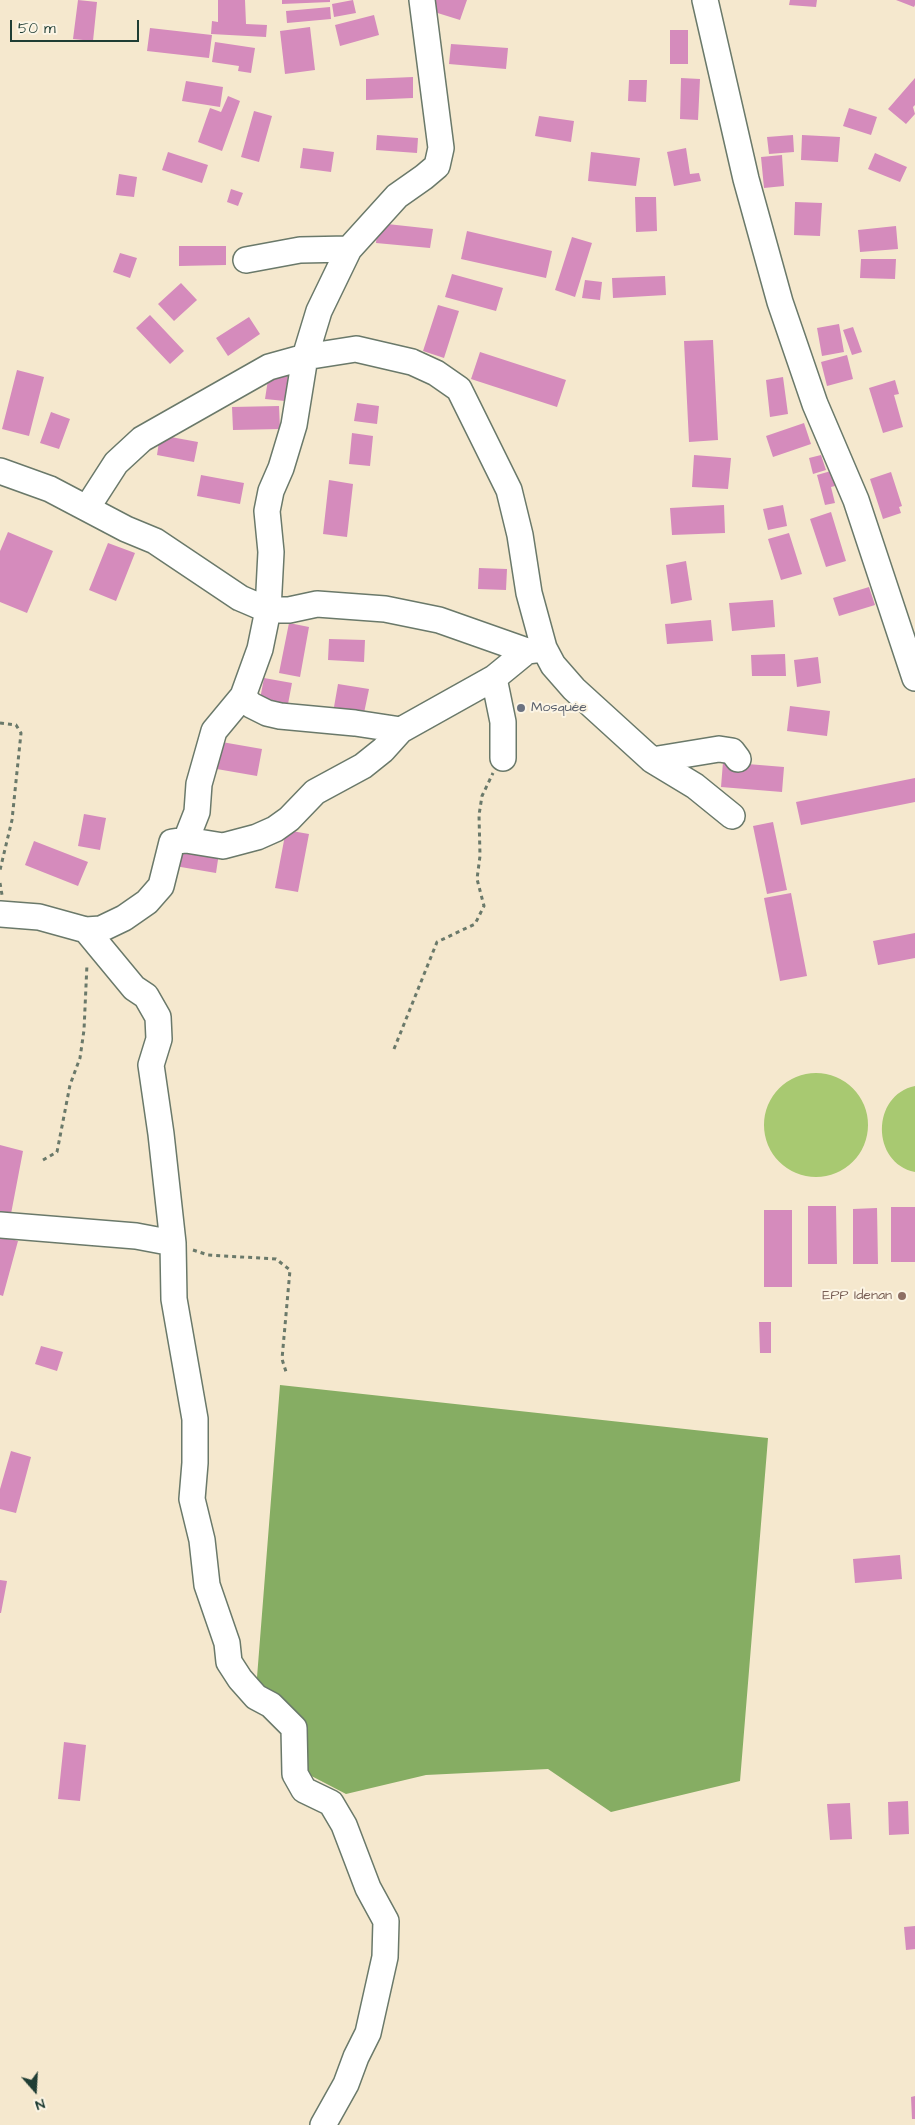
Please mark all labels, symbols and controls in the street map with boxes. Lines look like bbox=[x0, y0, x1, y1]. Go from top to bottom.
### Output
scale bar bbox=[12, 10, 141, 42]
text: 50 m bbox=[18, 18, 56, 39]
place label: Mosquée bbox=[531, 700, 587, 716]
marker: Mosquée bbox=[515, 702, 527, 714]
place label: EPP Idenan bbox=[822, 1288, 892, 1304]
marker: EPP Idenan bbox=[896, 1290, 908, 1302]
north arrow bbox=[10, 2065, 60, 2115]
text: N bbox=[32, 2093, 47, 2115]

